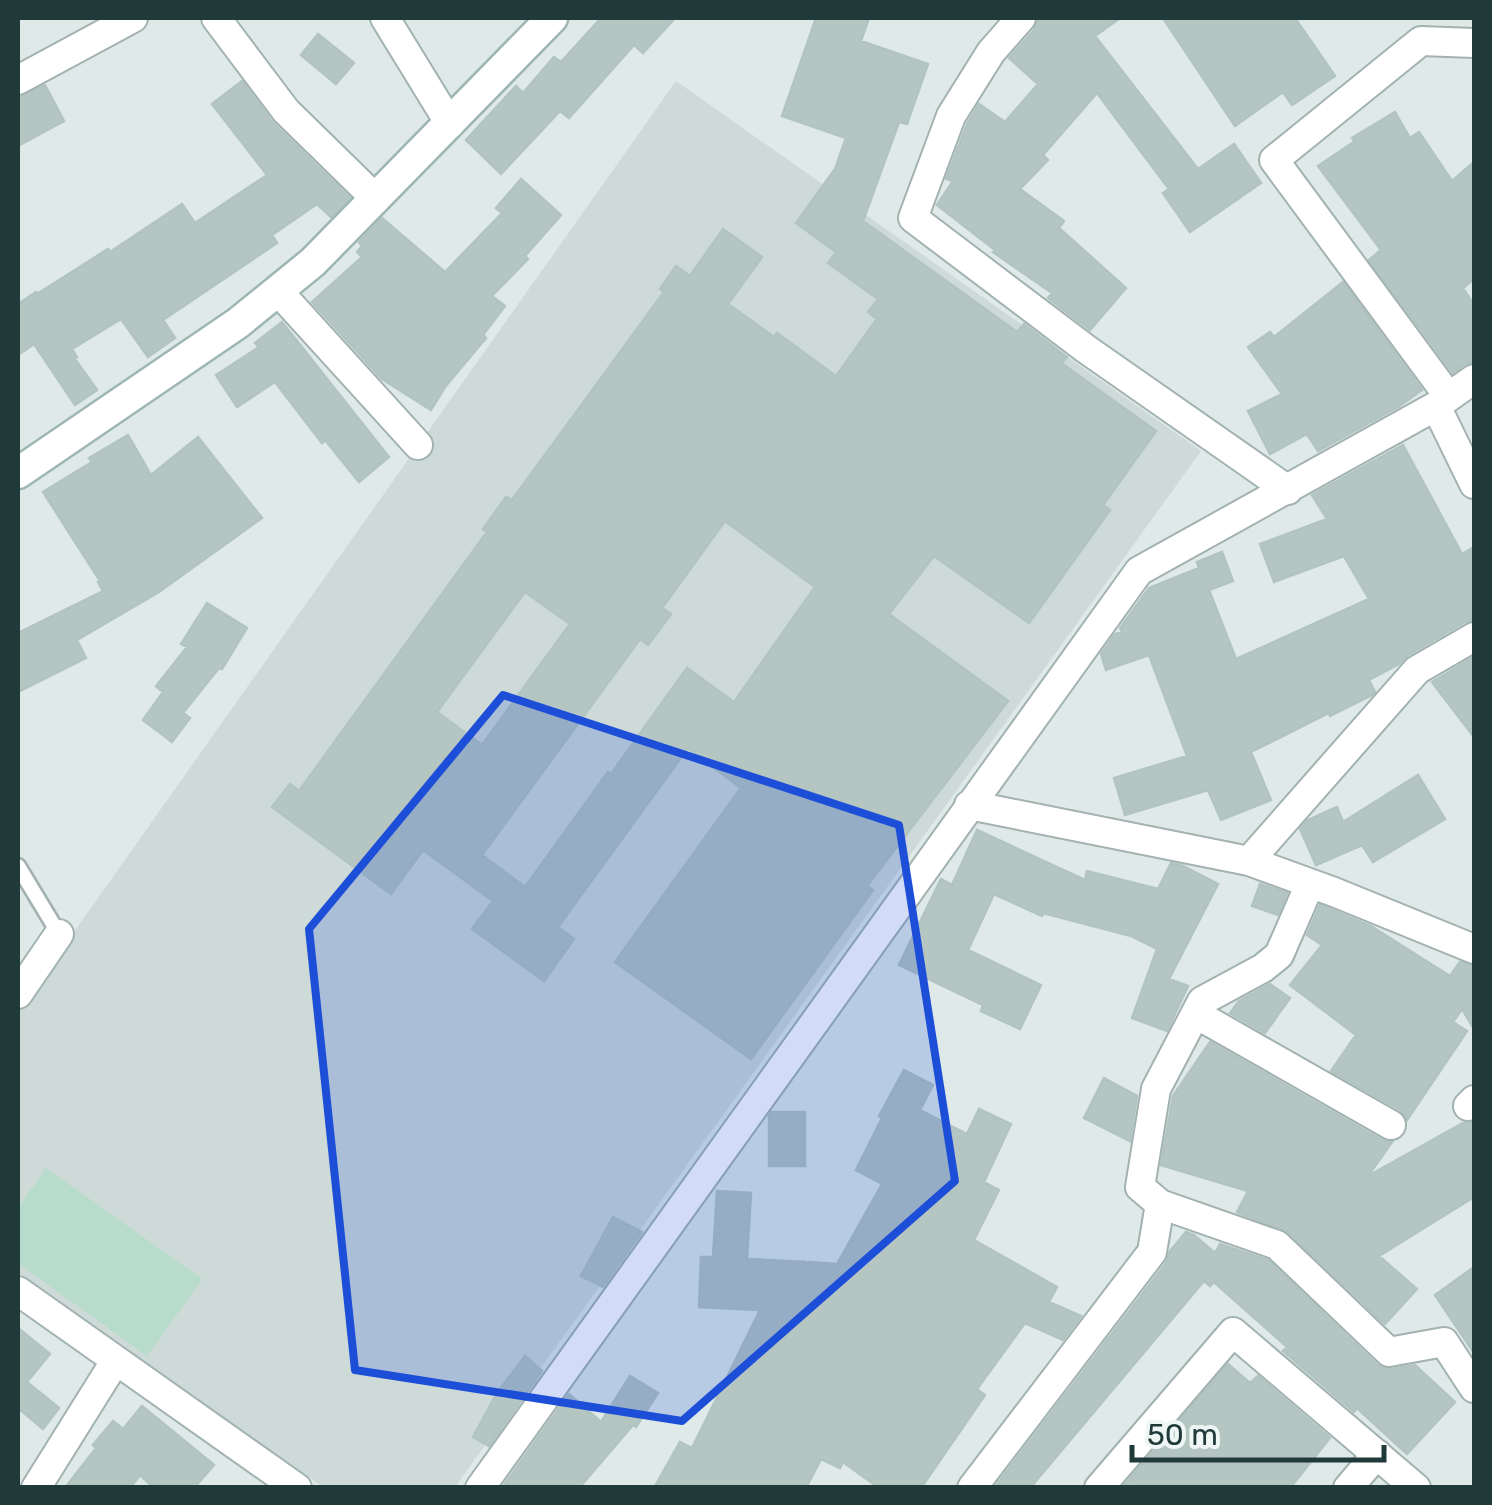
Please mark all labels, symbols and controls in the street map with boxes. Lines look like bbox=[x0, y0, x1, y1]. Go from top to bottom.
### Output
scale bar bbox=[1132, 1400, 1384, 1462]
text: 50 m bbox=[1147, 1417, 1218, 1453]

